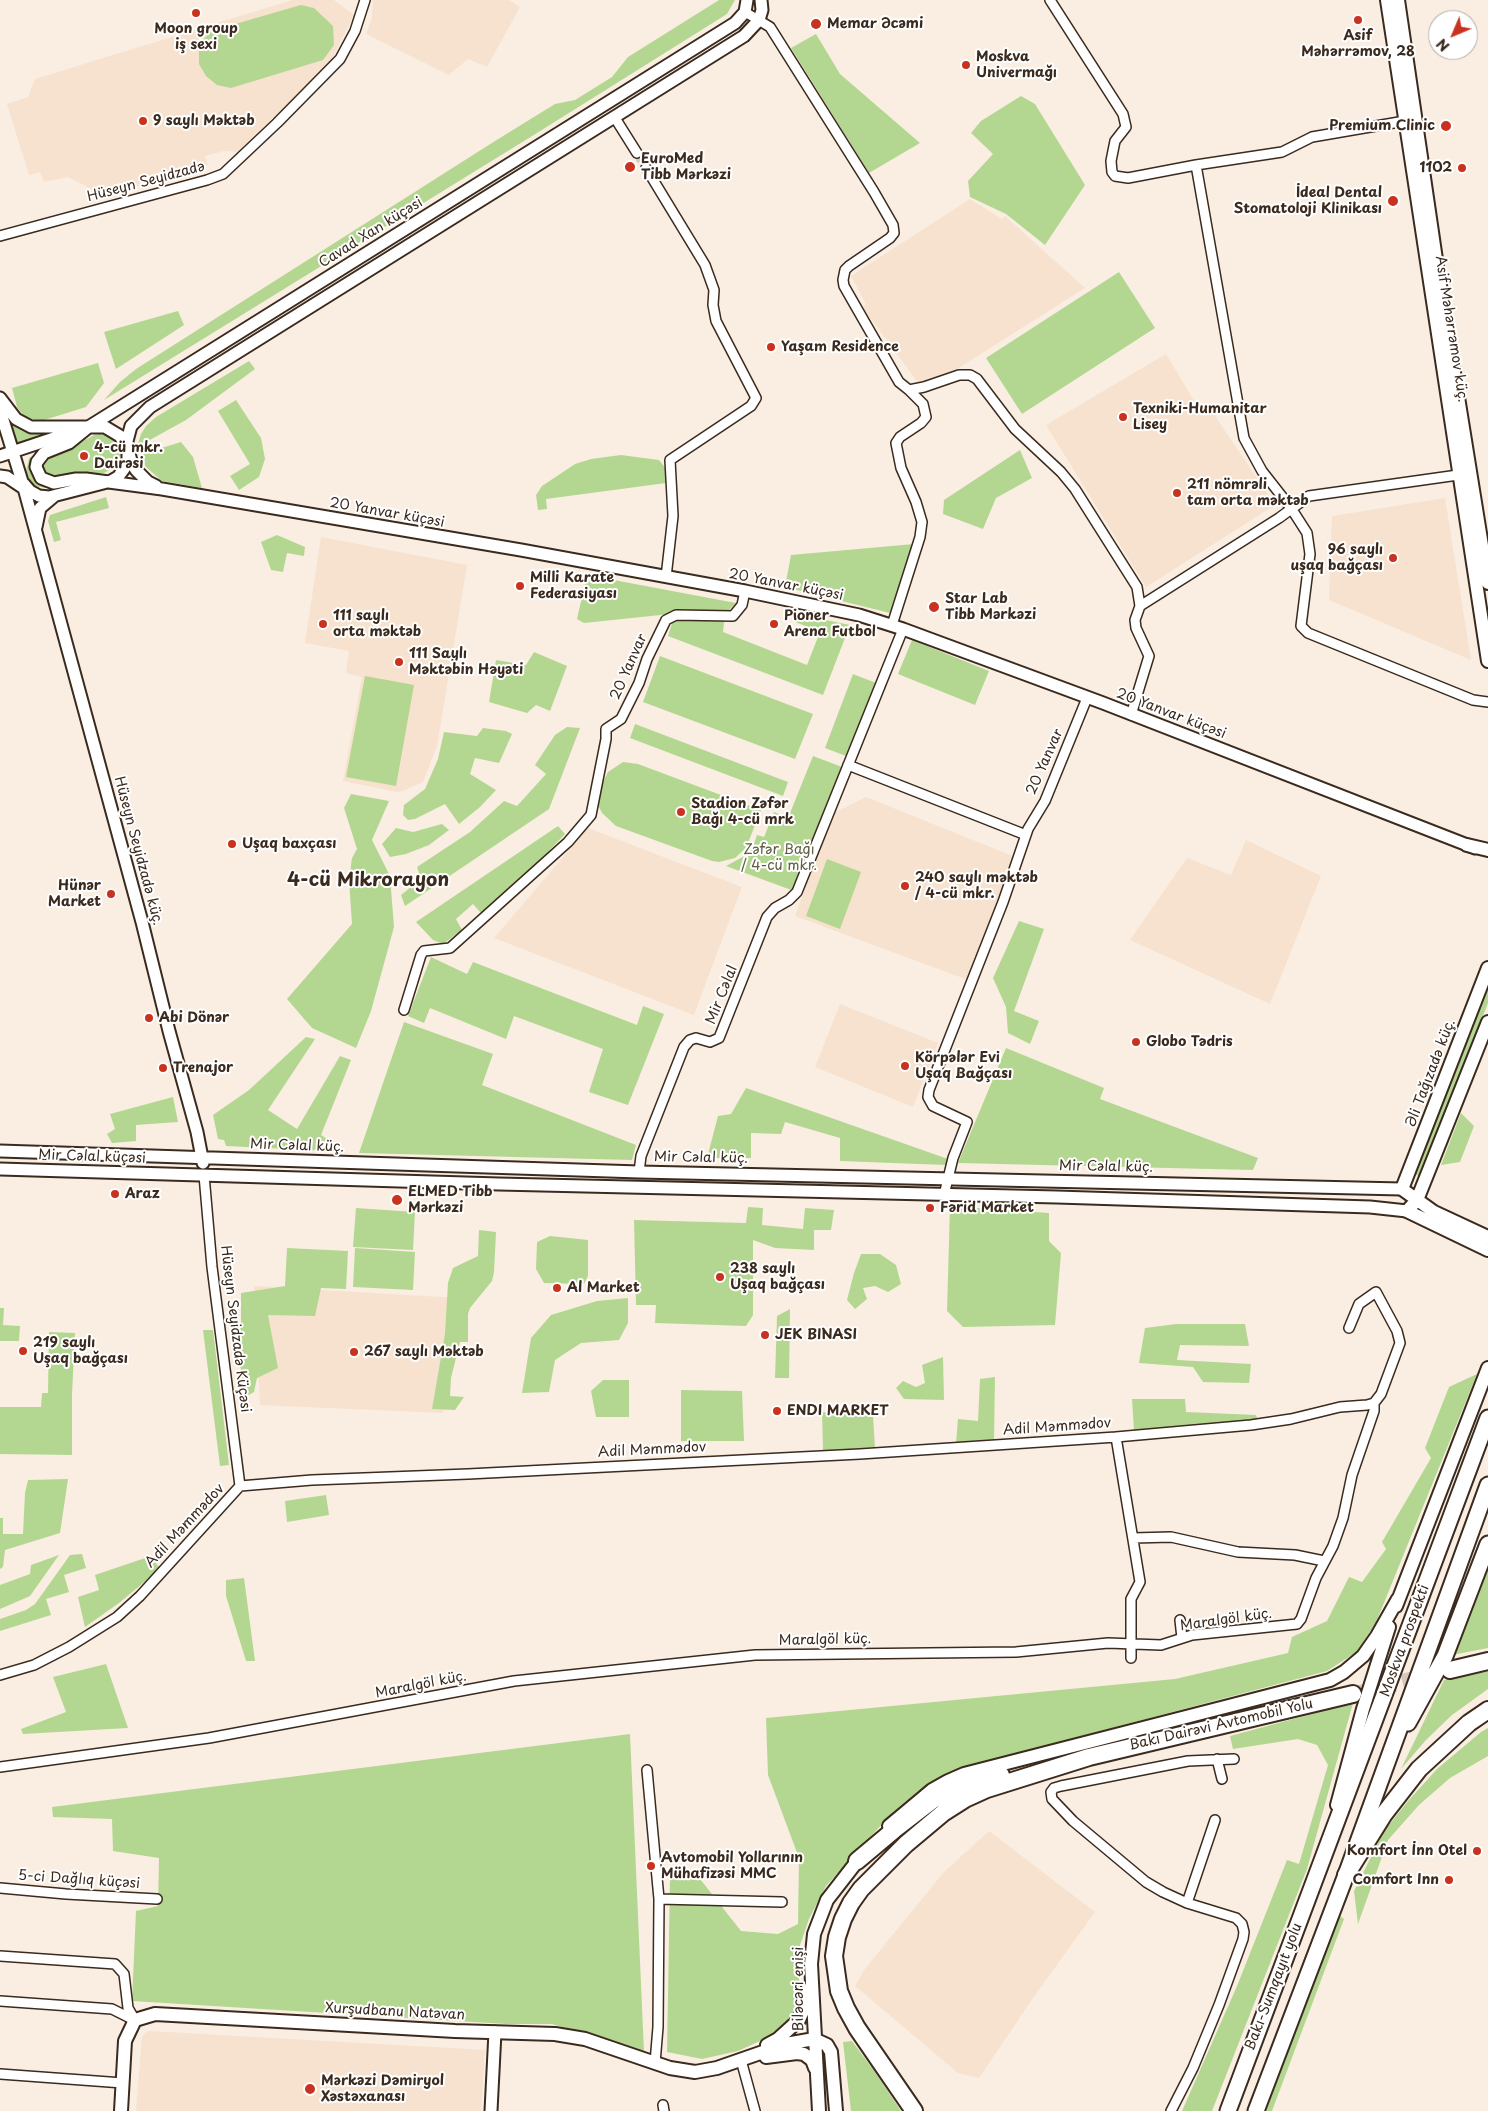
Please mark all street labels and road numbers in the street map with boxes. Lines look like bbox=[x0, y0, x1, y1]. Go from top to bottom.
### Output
street label: Hüseyn Seyidzadə bbox=[85, 158, 207, 206]
street label: Cavad Xan küçəsi bbox=[316, 194, 426, 272]
street label: Asif Məhərrəmov küç. bbox=[1431, 255, 1471, 403]
street label: 20 Yanvar küçəsi bbox=[328, 495, 446, 531]
street label: 20 Yanvar küçəsi bbox=[727, 566, 845, 604]
street label: 20 Yanvar bbox=[607, 631, 651, 703]
street label: 20 Yanvar küçəsi bbox=[1114, 685, 1228, 743]
street label: 20 Yanvar bbox=[1023, 726, 1067, 798]
street label: Hüseyn Seyidzadə küç. bbox=[110, 775, 166, 927]
street label: Mir Cəlal bbox=[703, 963, 741, 1027]
street label: Əli Tağızadə küç. bbox=[1403, 1017, 1459, 1129]
street label: Mir Cəlal küç. bbox=[250, 1136, 344, 1156]
street label: Mir Cəlal küçəsi bbox=[38, 1147, 146, 1167]
street label: Mir Cəlal küç. bbox=[654, 1149, 748, 1167]
street label: Mir Cəlal küç. bbox=[1059, 1158, 1153, 1176]
street label: Hüseyn Seyidzadə Küçəsi bbox=[216, 1244, 254, 1414]
street label: Adil Məmmədov bbox=[1002, 1415, 1112, 1439]
street label: Adil Məmmədov bbox=[597, 1439, 707, 1461]
street label: Adil Məmmədov bbox=[142, 1481, 228, 1571]
street label: Moskva prospekti bbox=[1377, 1583, 1433, 1699]
street label: Maralgöl küç. bbox=[1179, 1605, 1273, 1635]
street label: Maralgöl küç. bbox=[779, 1631, 871, 1649]
street label: Maralgöl küç. bbox=[374, 1668, 468, 1702]
street label: Bakı Dairəvi Avtomobil Yolu bbox=[1127, 1696, 1315, 1754]
street label: 5-ci Dağlıq küçəsi bbox=[18, 1867, 140, 1893]
street label: Bakı-Sumqayıt yolu bbox=[1242, 1921, 1306, 2053]
street label: Biləcəri enişi bbox=[791, 1947, 807, 2031]
street label: Xurşudbanu Natəvan bbox=[325, 2000, 465, 2024]

